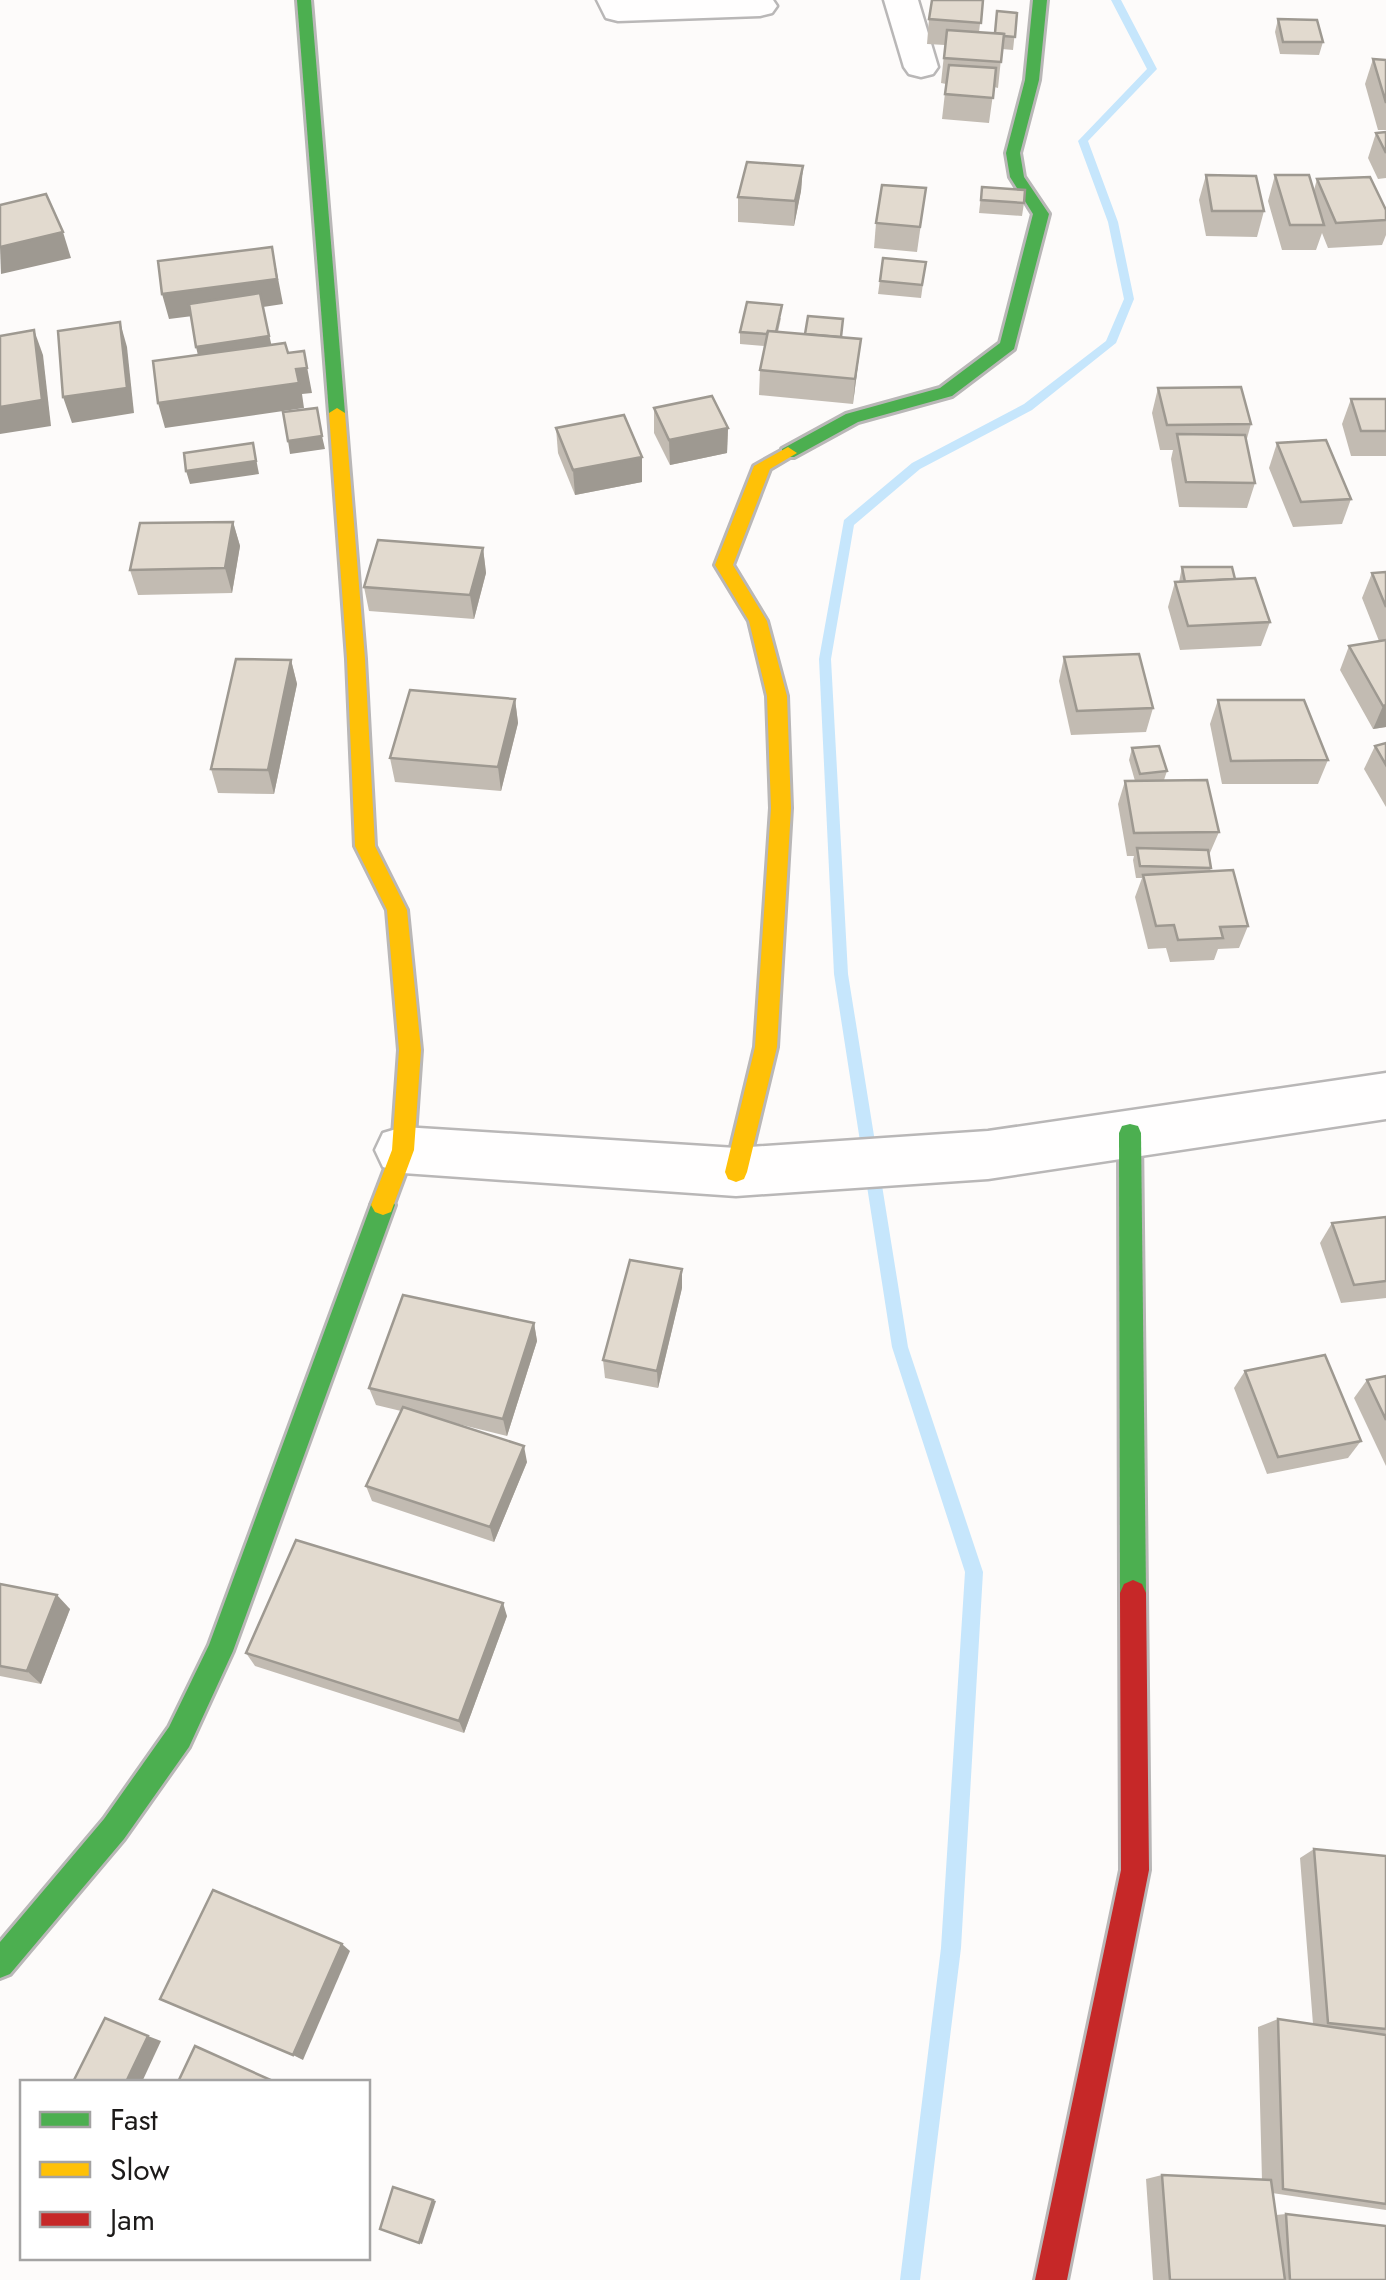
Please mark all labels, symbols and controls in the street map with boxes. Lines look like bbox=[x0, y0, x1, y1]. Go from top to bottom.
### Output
legend bbox=[20, 2080, 370, 2260]
text: Fast bbox=[110, 2098, 159, 2141]
text: Slow bbox=[110, 2148, 170, 2191]
text: Jam bbox=[106, 2198, 155, 2241]

